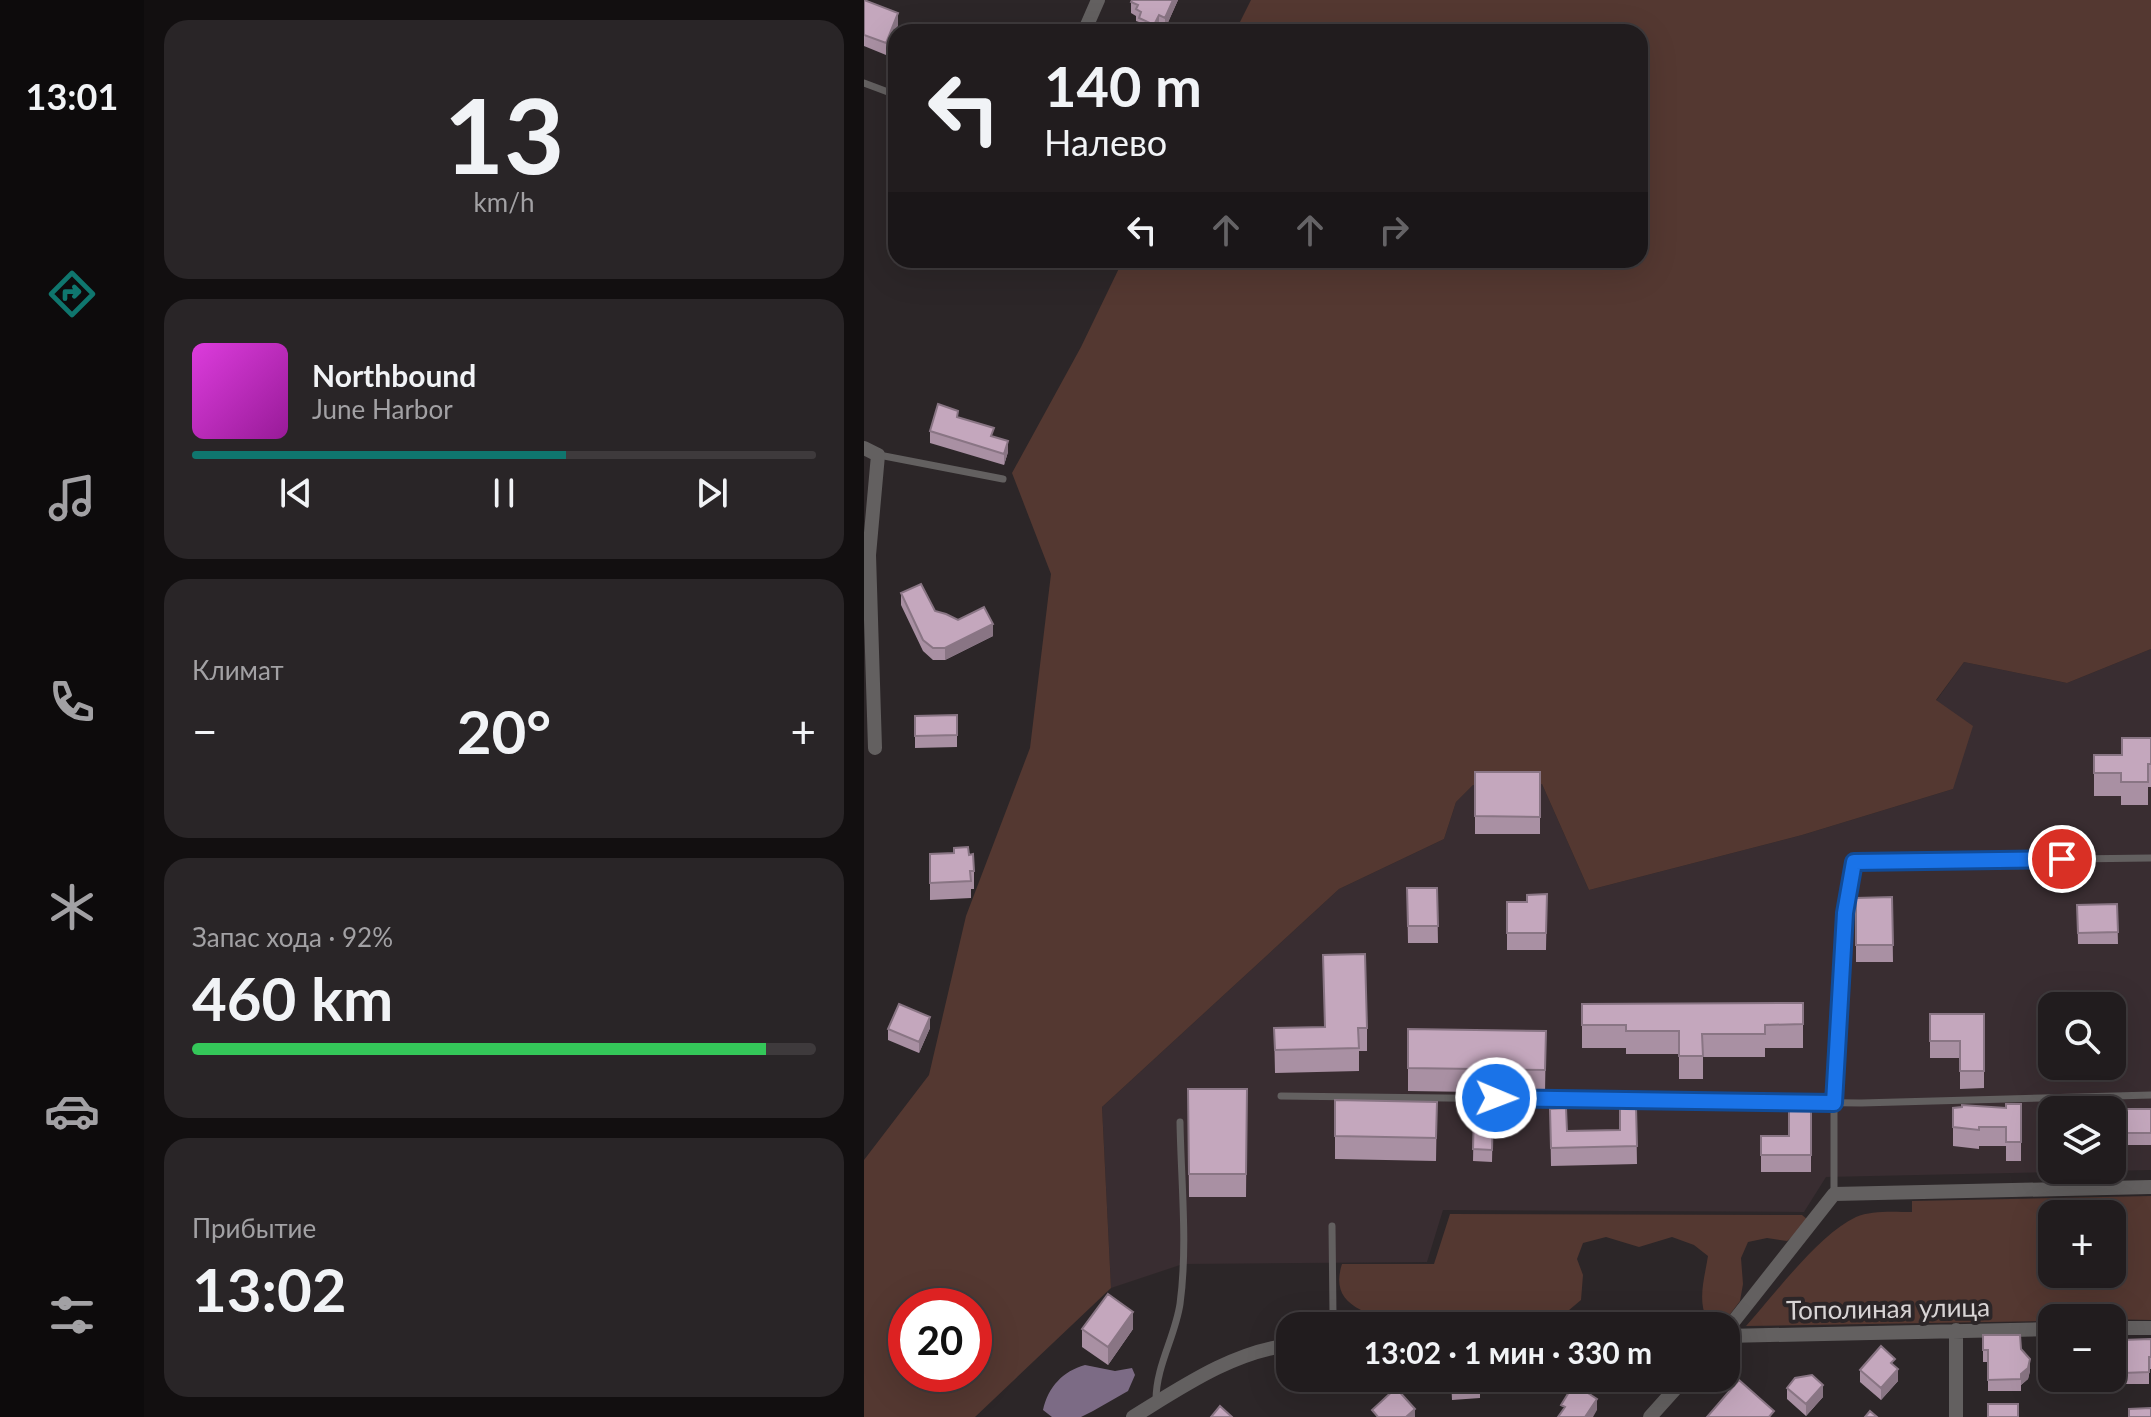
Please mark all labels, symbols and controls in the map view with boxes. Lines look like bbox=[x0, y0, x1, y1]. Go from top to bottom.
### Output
text: 140 m bbox=[1044, 52, 1202, 119]
icon: left bbox=[912, 56, 1016, 160]
text: 13 bbox=[444, 71, 564, 196]
text: 13:01 bbox=[26, 74, 118, 118]
text: Налево bbox=[1044, 120, 1167, 164]
text: km/h bbox=[474, 186, 534, 218]
icon: left bbox=[1120, 208, 1164, 252]
icon: ahead bbox=[1204, 208, 1248, 252]
icon: ahead bbox=[1288, 208, 1332, 252]
icon: right bbox=[1372, 208, 1416, 252]
icon: directions bbox=[44, 266, 100, 322]
text: Northbound bbox=[312, 357, 476, 393]
text: June Harbor bbox=[312, 393, 453, 425]
icon: music bbox=[44, 470, 100, 526]
icon: previous bbox=[274, 471, 318, 515]
icon: pause bbox=[482, 471, 526, 515]
icon: next bbox=[690, 471, 734, 515]
text: Климат bbox=[192, 654, 284, 686]
icon: phone bbox=[44, 674, 100, 730]
text: 20° bbox=[457, 695, 551, 767]
text: − bbox=[192, 705, 218, 757]
text: + bbox=[790, 705, 816, 757]
pin bbox=[2028, 825, 2096, 893]
icon: arrive bbox=[2040, 837, 2084, 881]
icon: climate bbox=[44, 879, 100, 935]
text: Запас хода · 92% bbox=[192, 921, 393, 953]
text: 460 km bbox=[192, 962, 393, 1034]
map controls bbox=[2038, 992, 2126, 1392]
button: search bbox=[2038, 992, 2126, 1080]
position arrow bbox=[1454, 1056, 1538, 1140]
icon: car bbox=[44, 1083, 100, 1139]
button: layers bbox=[2038, 1096, 2126, 1184]
button: + bbox=[2038, 1200, 2126, 1288]
text: Прибытие bbox=[192, 1212, 316, 1244]
text: 13:02 bbox=[192, 1253, 347, 1325]
icon: filters bbox=[44, 1287, 100, 1343]
speed limit sign: 20 bbox=[888, 1288, 992, 1392]
street label: Тополиная улица bbox=[1786, 1290, 1990, 1326]
button: − bbox=[2038, 1304, 2126, 1392]
text: 13:02 · 1 мин · 330 m bbox=[1364, 1334, 1652, 1370]

